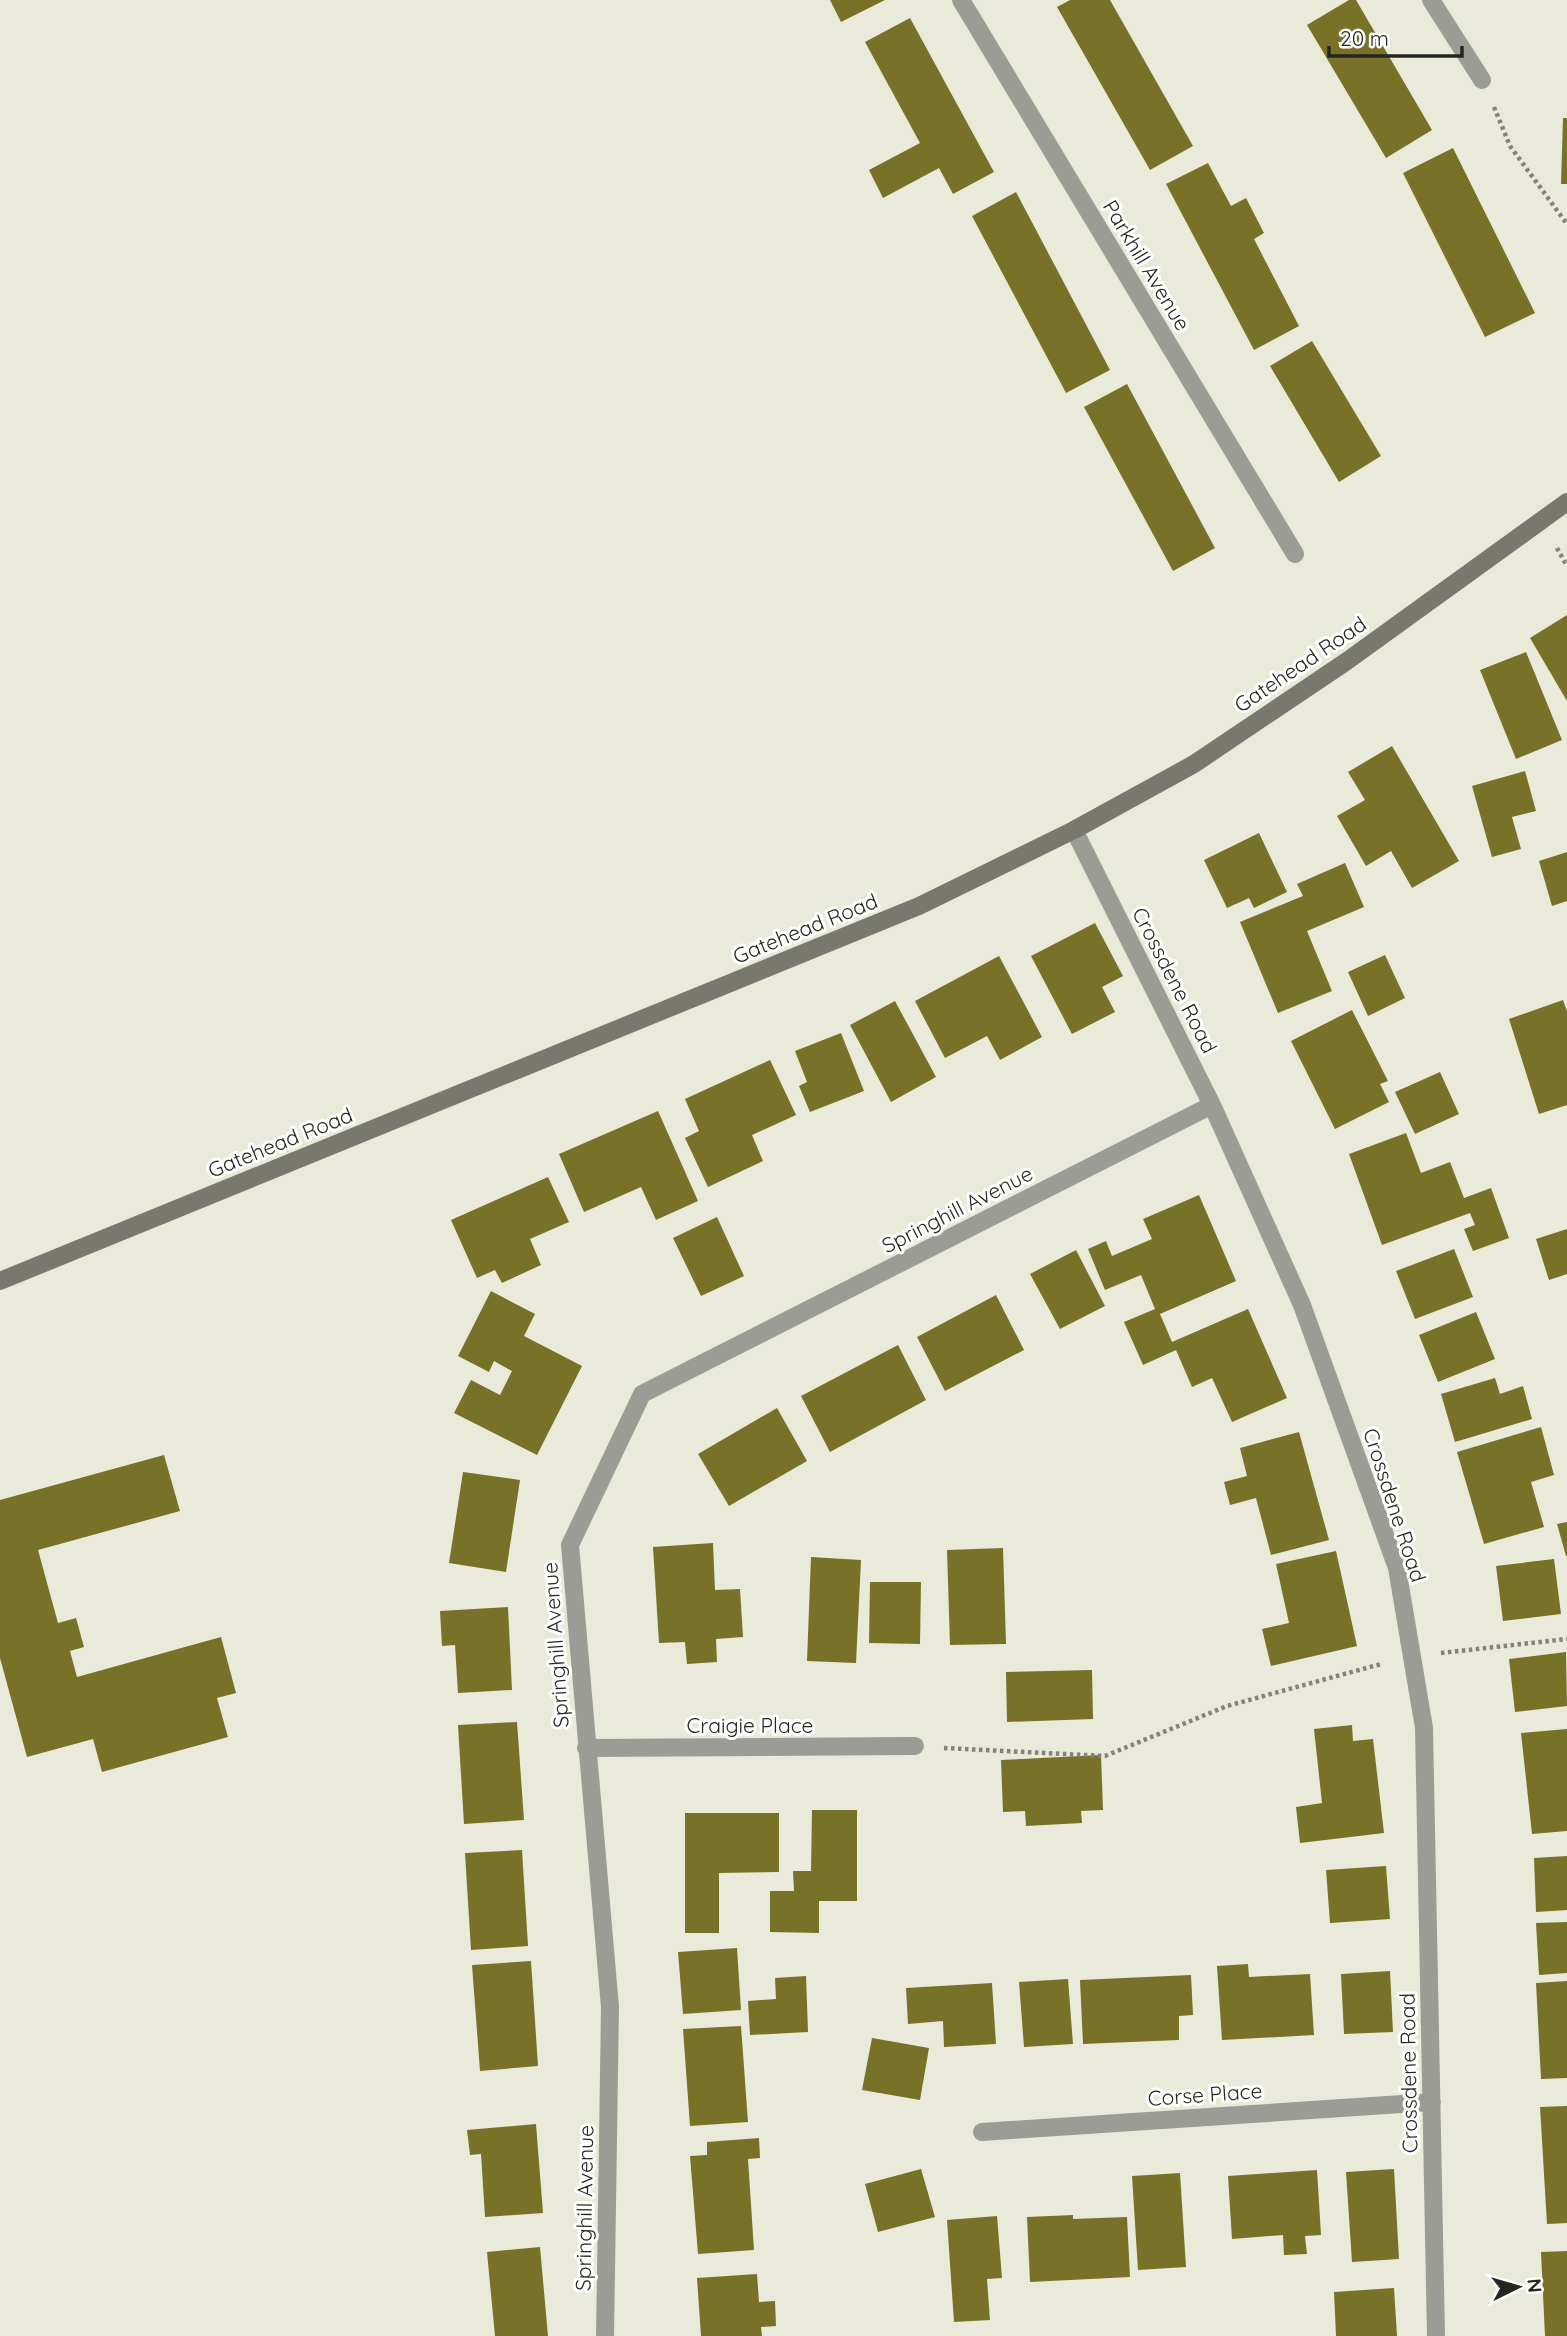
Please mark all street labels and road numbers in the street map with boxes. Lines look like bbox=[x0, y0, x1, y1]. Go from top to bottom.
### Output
street label: Parkhill Avenue bbox=[1098, 195, 1196, 335]
street label: Gatehead Road bbox=[1229, 610, 1371, 718]
street label: Gatehead Road bbox=[729, 887, 881, 969]
street label: Crossdene Road bbox=[1127, 903, 1223, 1057]
street label: Gatehead Road bbox=[204, 1101, 356, 1183]
street label: Springhill Avenue bbox=[877, 1160, 1037, 1258]
street label: Crossdene Road bbox=[1358, 1425, 1432, 1585]
street label: Springhill Avenue bbox=[536, 1561, 574, 1729]
street label: Craigie Place bbox=[687, 1712, 813, 1738]
street label: Crossdene Road bbox=[1394, 1993, 1422, 2153]
street label: Corse Place bbox=[1147, 2077, 1263, 2111]
street label: Springhill Avenue bbox=[570, 2125, 598, 2291]

